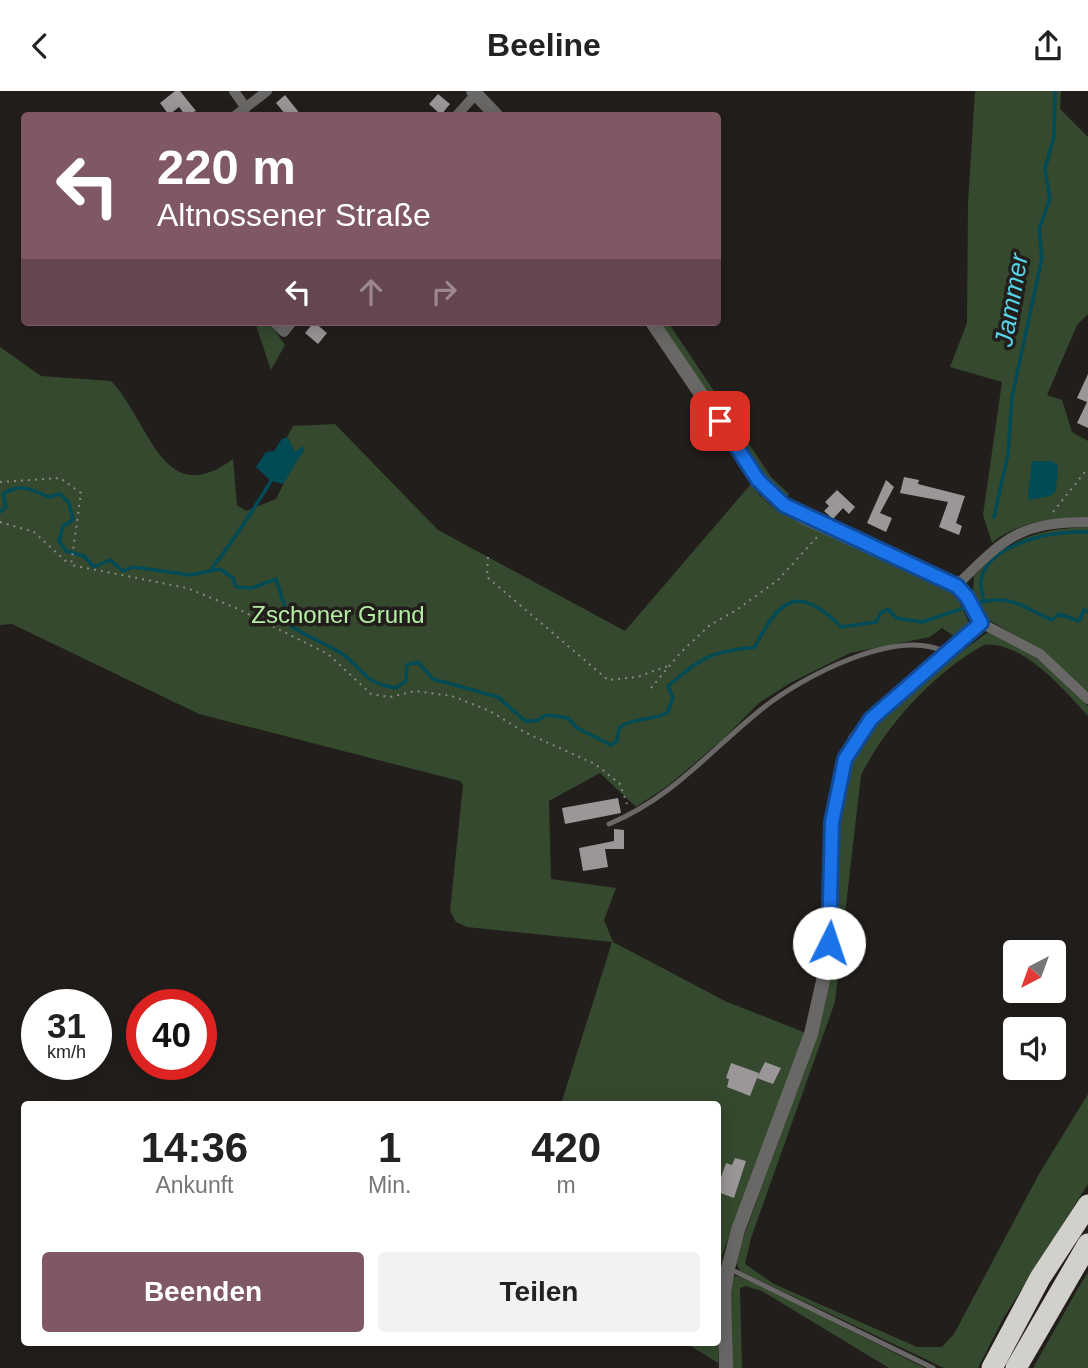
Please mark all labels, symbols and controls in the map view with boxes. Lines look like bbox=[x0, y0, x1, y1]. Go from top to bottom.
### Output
icon: back bbox=[21, 27, 59, 65]
text: Beeline bbox=[487, 27, 601, 63]
icon: share bbox=[1029, 27, 1067, 65]
icon: left bbox=[42, 140, 133, 231]
text: 220 m bbox=[157, 140, 296, 194]
text: Altnossener Straße bbox=[157, 197, 431, 233]
water label: Jammer bbox=[988, 250, 1034, 350]
icon: left bbox=[279, 273, 317, 311]
icon: ahead bbox=[352, 273, 390, 311]
icon: right bbox=[425, 273, 463, 311]
pin bbox=[690, 391, 750, 451]
icon: arrive bbox=[701, 402, 739, 440]
park label: Zschoner Grund bbox=[251, 601, 425, 628]
position arrow bbox=[792, 906, 866, 980]
north arrow bbox=[1003, 940, 1066, 1003]
map controls bbox=[1003, 940, 1066, 1080]
speed limit sign: 40 bbox=[126, 989, 217, 1080]
text: 31 bbox=[47, 1006, 86, 1045]
button: sound bbox=[1003, 1017, 1066, 1080]
text: km/h bbox=[47, 1042, 86, 1062]
text: 14:36 bbox=[141, 1124, 248, 1171]
text: 1 bbox=[378, 1124, 401, 1171]
text: 420 bbox=[531, 1124, 601, 1171]
text: Ankunft bbox=[155, 1172, 233, 1198]
text: Min. bbox=[368, 1172, 411, 1198]
text: m bbox=[557, 1172, 576, 1198]
button: Beenden bbox=[42, 1252, 364, 1332]
button: Teilen bbox=[378, 1252, 700, 1332]

